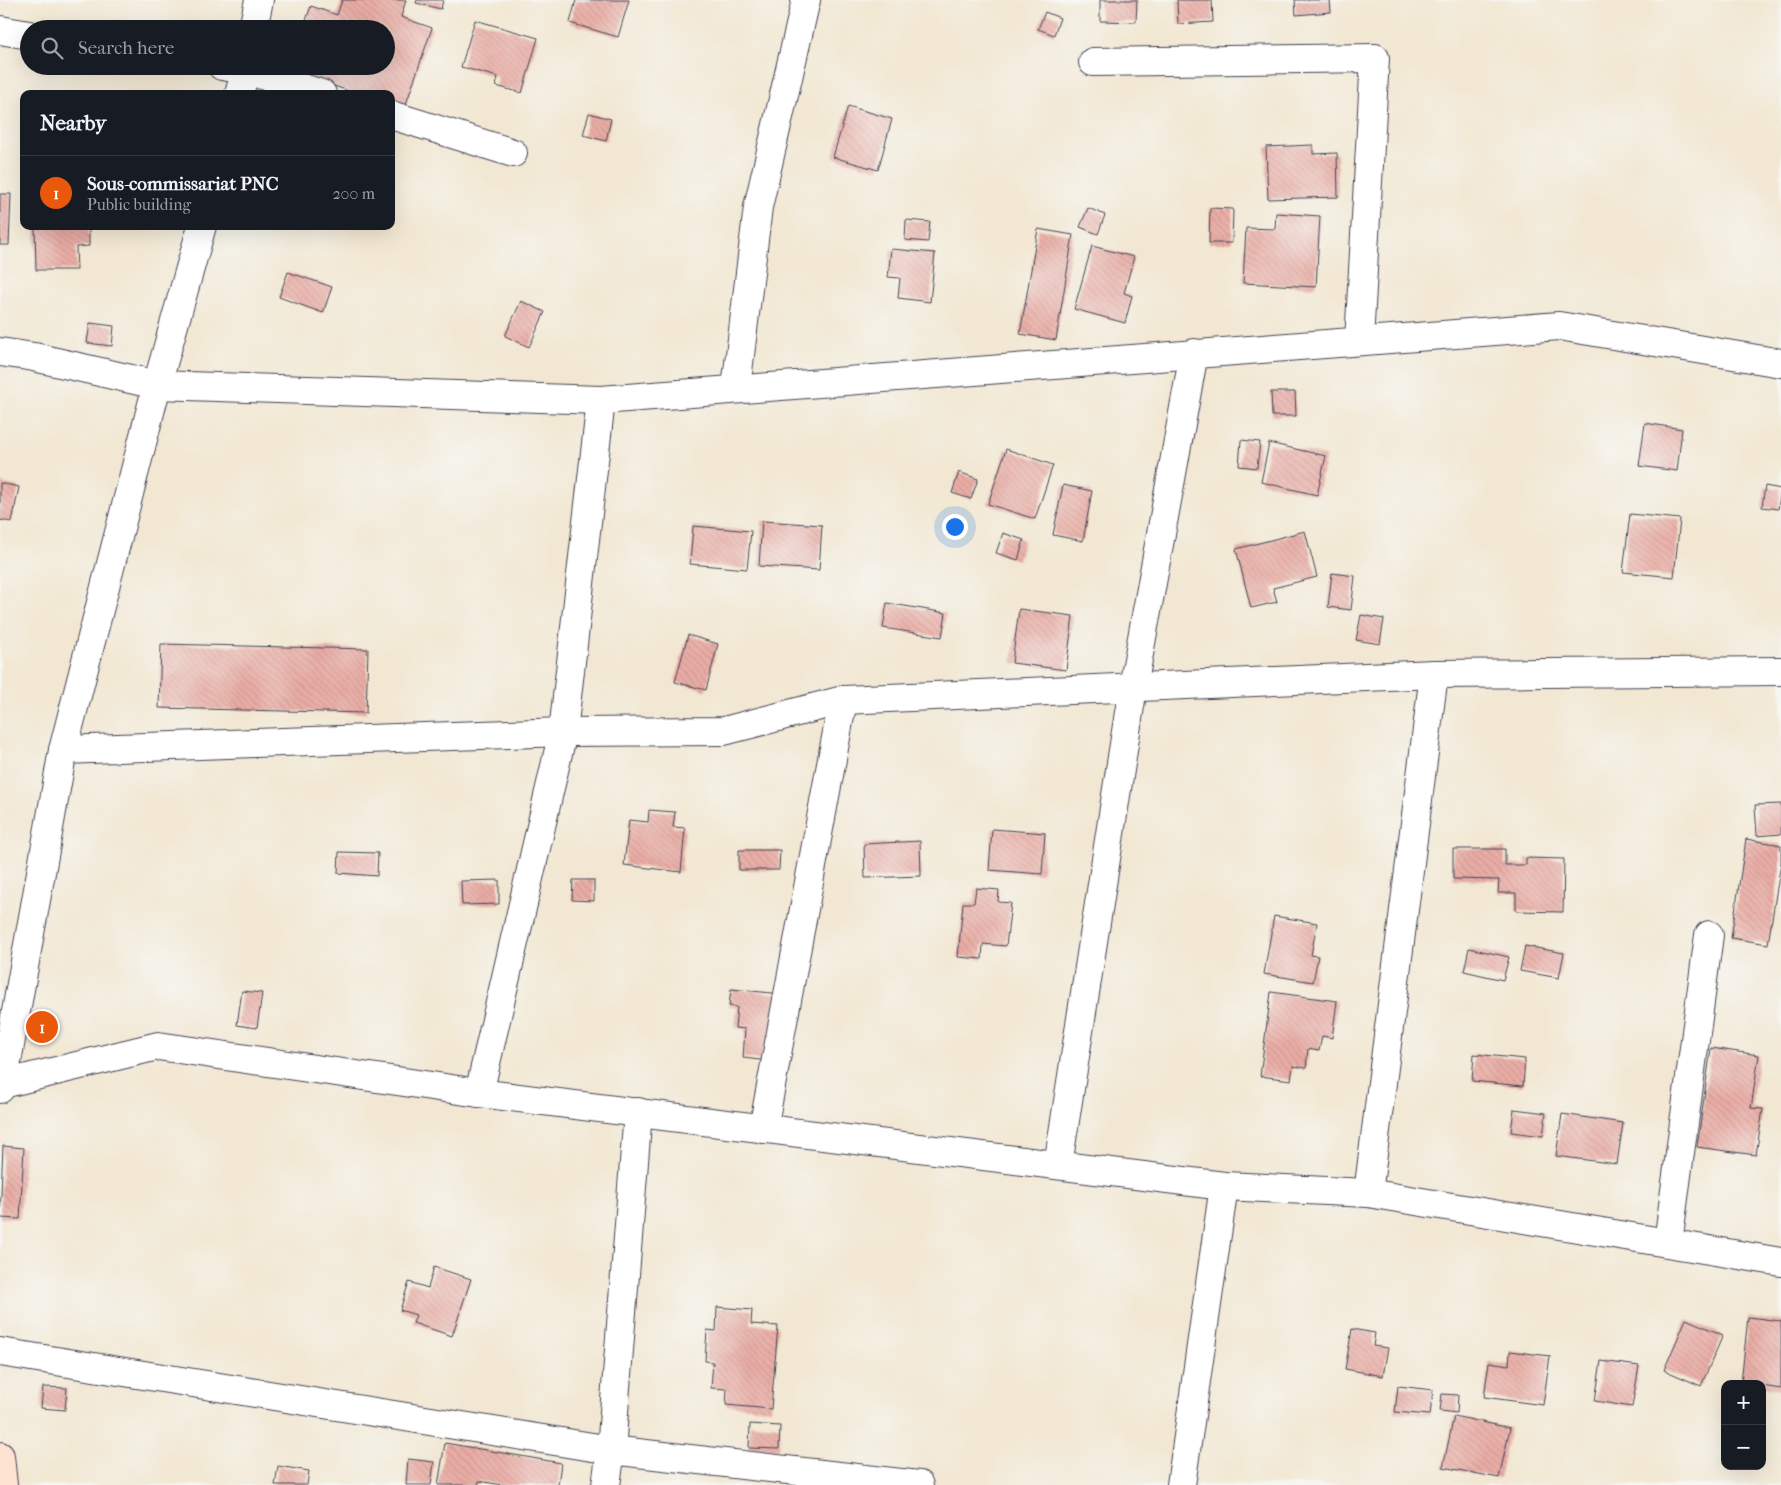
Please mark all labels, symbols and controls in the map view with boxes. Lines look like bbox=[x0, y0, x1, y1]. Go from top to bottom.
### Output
search box bbox=[20, 20, 395, 75]
icon: search bbox=[38, 34, 66, 62]
text: Search here bbox=[78, 37, 174, 59]
text: Nearby bbox=[40, 111, 106, 135]
text: Sous-commissariat PNC bbox=[87, 173, 279, 195]
text: 1 bbox=[53, 184, 59, 203]
text: 200 m bbox=[332, 184, 375, 203]
text: Public building bbox=[87, 195, 191, 214]
your location bbox=[942, 514, 968, 540]
pin: 1 bbox=[26, 1008, 58, 1046]
map controls bbox=[1721, 1380, 1766, 1470]
button: + bbox=[1721, 1380, 1766, 1425]
button: − bbox=[1721, 1425, 1766, 1470]

